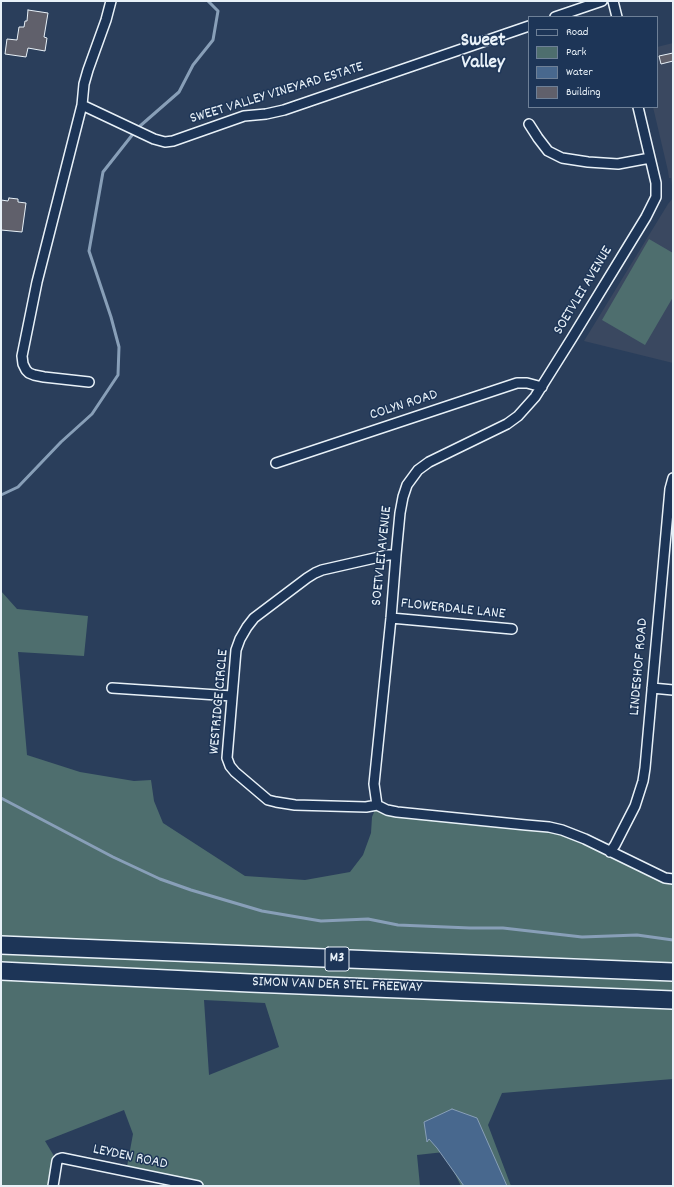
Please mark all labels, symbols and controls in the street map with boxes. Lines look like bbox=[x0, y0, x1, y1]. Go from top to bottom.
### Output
legend bbox=[528, 16, 658, 108]
text: Road bbox=[566, 24, 588, 41]
district label: Sweet Valley bbox=[461, 31, 505, 75]
text: Park bbox=[566, 44, 586, 61]
street label: SWEET VALLEY VINEYARD ESTATE bbox=[188, 59, 366, 129]
text: Water bbox=[566, 64, 593, 81]
text: Building bbox=[566, 84, 601, 101]
street label: SOETVLEI AVENUE bbox=[551, 244, 617, 338]
street label: COLYN ROAD bbox=[368, 387, 440, 425]
street label: SOETVLEI AVENUE bbox=[369, 505, 397, 607]
street label: FLOWERDALE LANE bbox=[400, 596, 506, 624]
street label: LINDESHOF ROAD bbox=[627, 618, 653, 716]
street label: WESTRIDGE CIRCLE bbox=[206, 649, 234, 755]
road number: M3 bbox=[325, 947, 349, 971]
street label: SIMON VAN DER STEL FREEWAY bbox=[252, 974, 422, 998]
street label: LEYDEN ROAD bbox=[91, 1141, 169, 1175]

